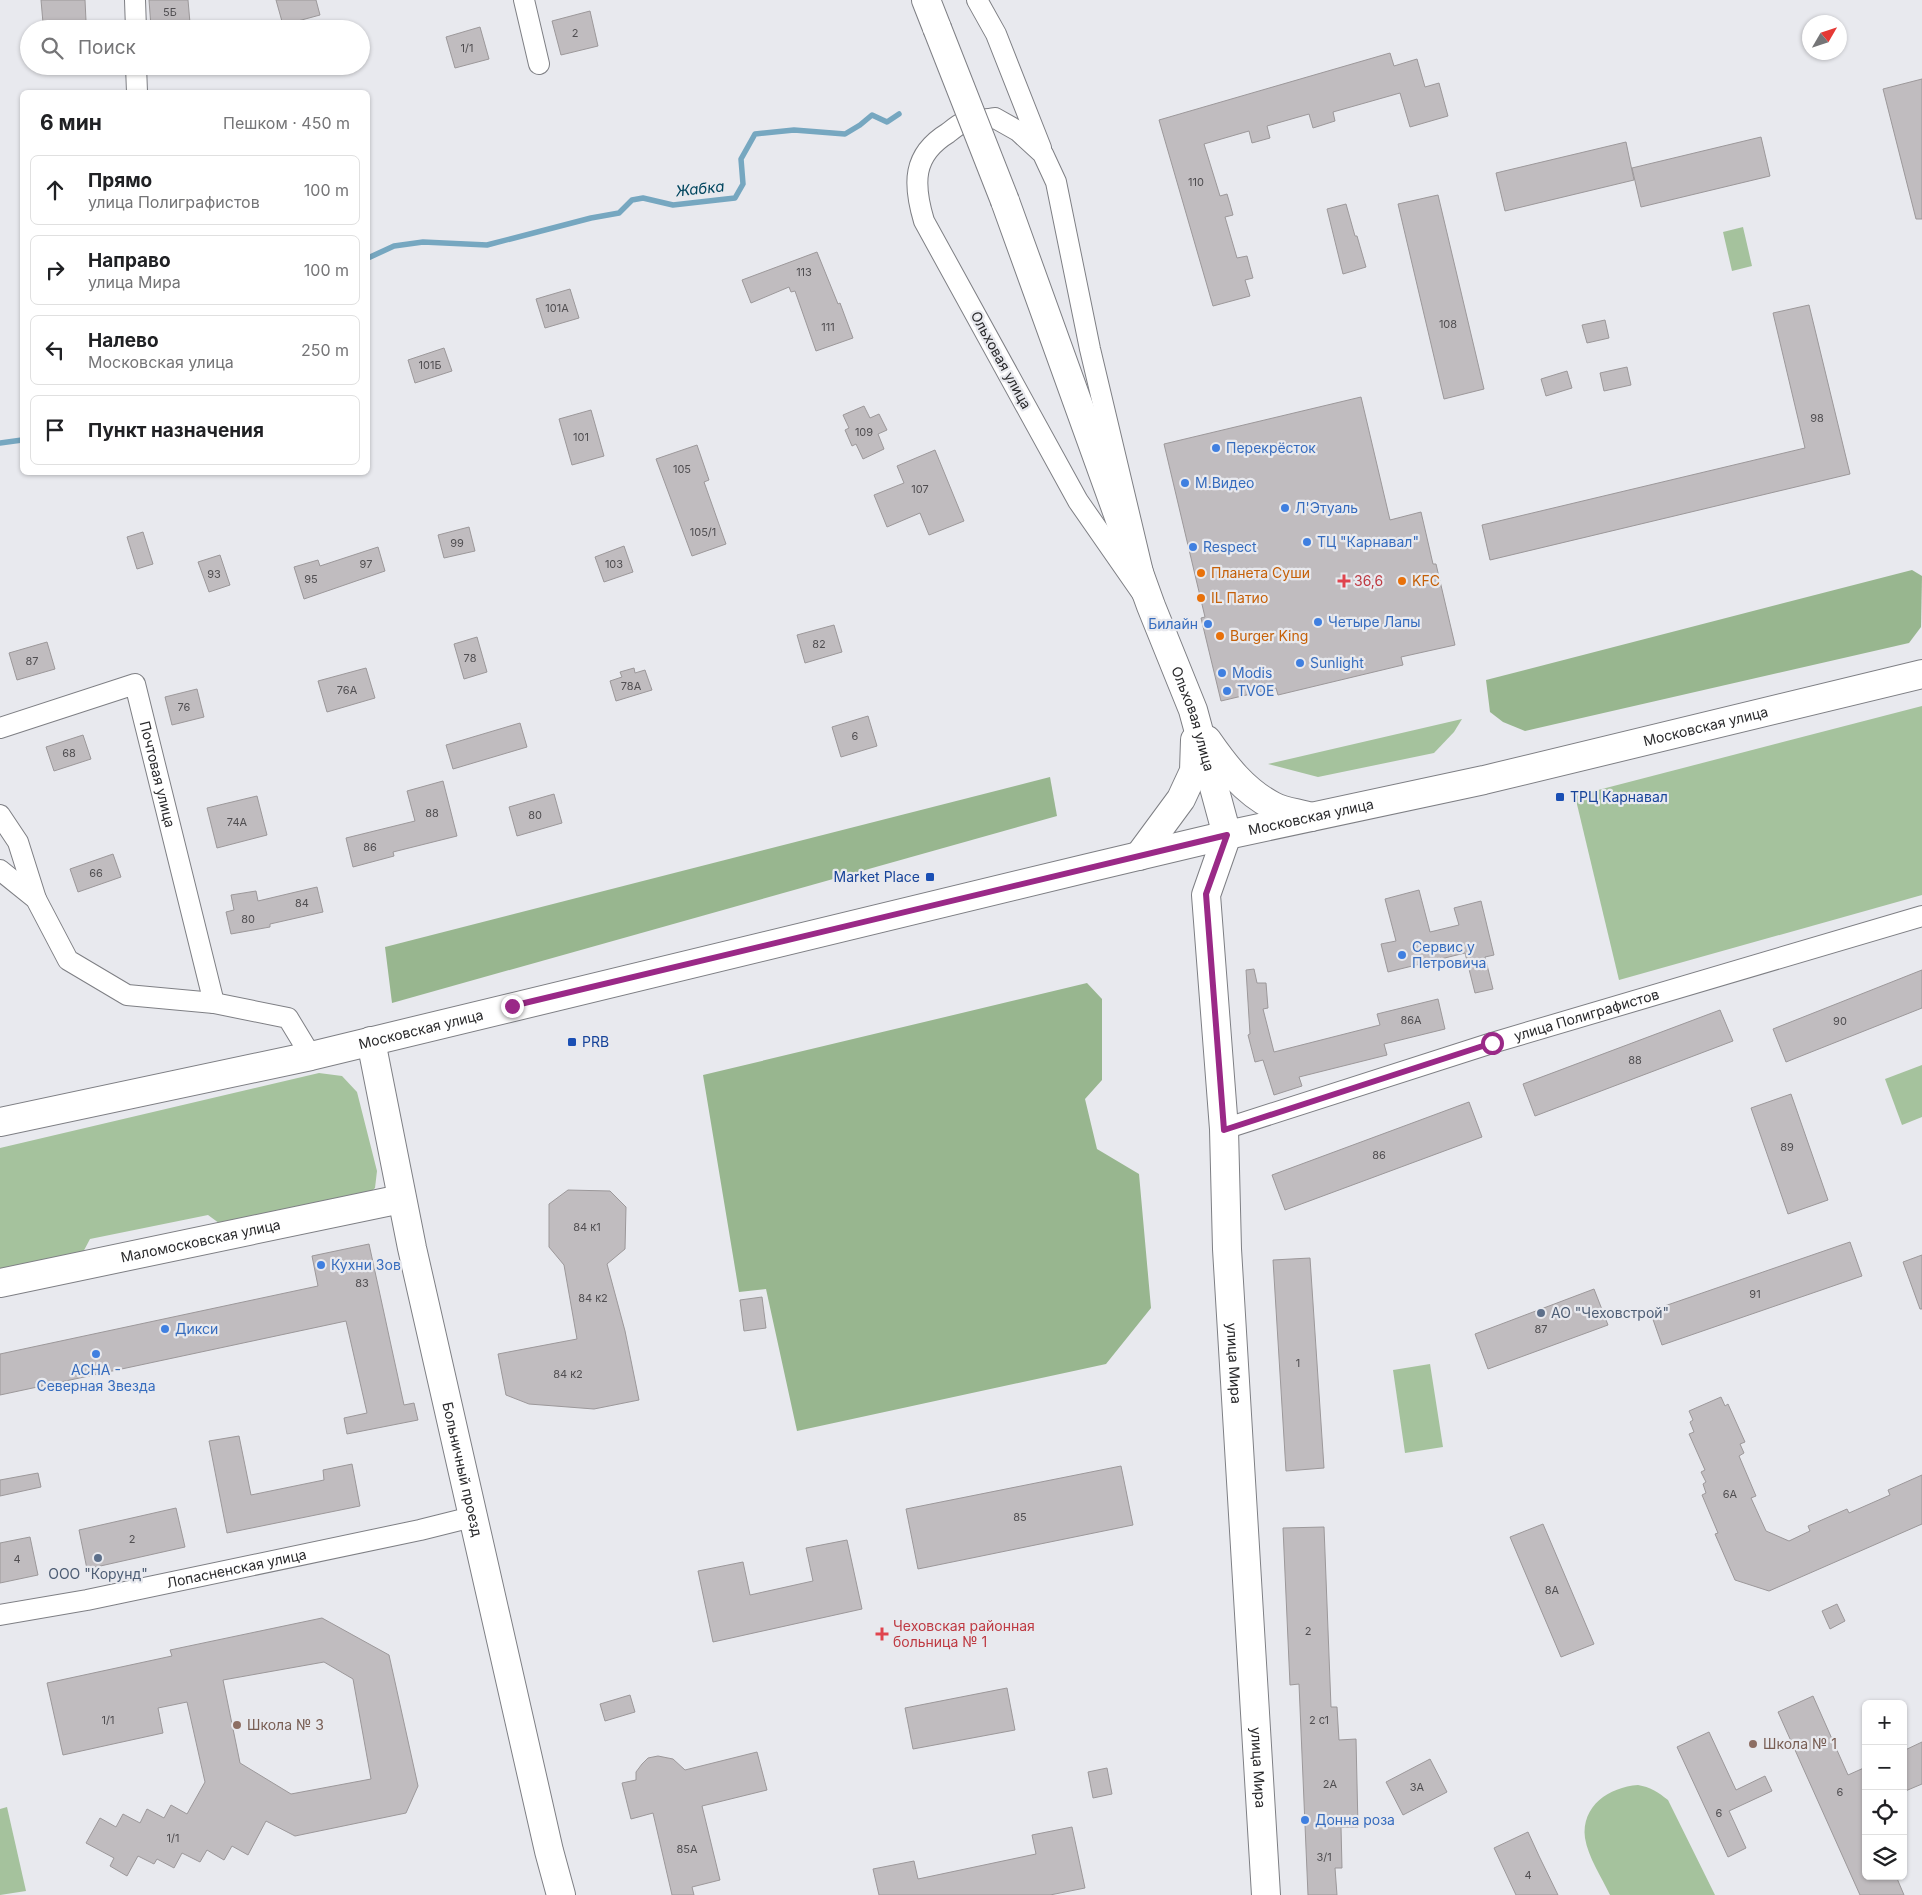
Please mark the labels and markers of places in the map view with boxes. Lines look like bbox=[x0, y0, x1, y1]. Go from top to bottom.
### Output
place label: Перекрёсток bbox=[1226, 439, 1316, 456]
marker: Перекрёсток bbox=[1210, 442, 1222, 454]
place label: М.Видео bbox=[1195, 474, 1254, 491]
marker: М.Видео bbox=[1179, 477, 1191, 489]
place label: Л'Этуаль bbox=[1295, 499, 1358, 516]
marker: Л'Этуаль bbox=[1279, 502, 1291, 514]
place label: ТЦ "Карнавал" bbox=[1317, 533, 1419, 550]
marker: ТЦ "Карнавал" bbox=[1301, 536, 1313, 548]
place label: Respect bbox=[1203, 538, 1257, 555]
marker: Respect bbox=[1187, 541, 1199, 553]
place label: Планета Суши bbox=[1211, 564, 1310, 581]
marker: Планета Суши bbox=[1195, 567, 1207, 579]
place label: 36,6 bbox=[1354, 572, 1383, 589]
place label: KFC bbox=[1412, 572, 1440, 589]
marker: 36,6 bbox=[1338, 575, 1350, 587]
marker: KFC bbox=[1396, 575, 1408, 587]
place label: IL Патио bbox=[1211, 589, 1268, 606]
marker: IL Патио bbox=[1195, 592, 1207, 604]
place label: Четыре Лапы bbox=[1328, 613, 1421, 630]
place label: Билайн bbox=[1148, 615, 1198, 632]
marker: Четыре Лапы bbox=[1312, 616, 1324, 628]
marker: Билайн bbox=[1202, 618, 1214, 630]
place label: Burger King bbox=[1230, 627, 1308, 644]
marker: Burger King bbox=[1214, 630, 1226, 642]
place label: Sunlight bbox=[1310, 654, 1364, 671]
marker: Sunlight bbox=[1294, 657, 1306, 669]
place label: Modis bbox=[1232, 664, 1272, 681]
marker: Modis bbox=[1216, 667, 1228, 679]
place label: TVOE bbox=[1237, 682, 1274, 699]
marker: TVOE bbox=[1221, 685, 1233, 697]
place label: ТРЦ Карнавал bbox=[1570, 788, 1668, 805]
marker: ТРЦ Карнавал bbox=[1554, 791, 1566, 803]
place label: Market Place bbox=[834, 868, 920, 885]
marker: Market Place bbox=[924, 871, 936, 883]
place label: Сервис у Петровича bbox=[1412, 938, 1486, 971]
marker: Сервис у Петровича bbox=[1396, 949, 1408, 961]
place label: PRB bbox=[582, 1033, 609, 1050]
marker: PRB bbox=[566, 1036, 578, 1048]
place label: Кухни Зов bbox=[331, 1256, 401, 1273]
marker: Кухни Зов bbox=[315, 1259, 327, 1271]
place label: АО "Чеховстрой" bbox=[1551, 1304, 1669, 1321]
marker: АО "Чеховстрой" bbox=[1535, 1307, 1547, 1319]
place label: Дикси bbox=[175, 1320, 218, 1337]
marker: Дикси bbox=[159, 1323, 171, 1335]
marker: АСНА - Северная Звезда bbox=[90, 1348, 102, 1360]
place label: АСНА - Северная Звезда bbox=[36, 1361, 156, 1394]
marker: ООО "Корунд" bbox=[92, 1552, 104, 1564]
place label: ООО "Корунд" bbox=[48, 1565, 148, 1582]
place label: Чеховская районная больница № 1 bbox=[893, 1617, 1035, 1650]
marker: Чеховская районная больница № 1 bbox=[875, 1627, 889, 1641]
place label: Школа № 3 bbox=[247, 1716, 324, 1733]
marker: Школа № 3 bbox=[231, 1719, 243, 1731]
place label: Школа № 1 bbox=[1763, 1735, 1837, 1752]
marker: Школа № 1 bbox=[1747, 1738, 1759, 1750]
place label: Донна роза bbox=[1315, 1811, 1395, 1828]
marker: Донна роза bbox=[1299, 1814, 1311, 1826]

